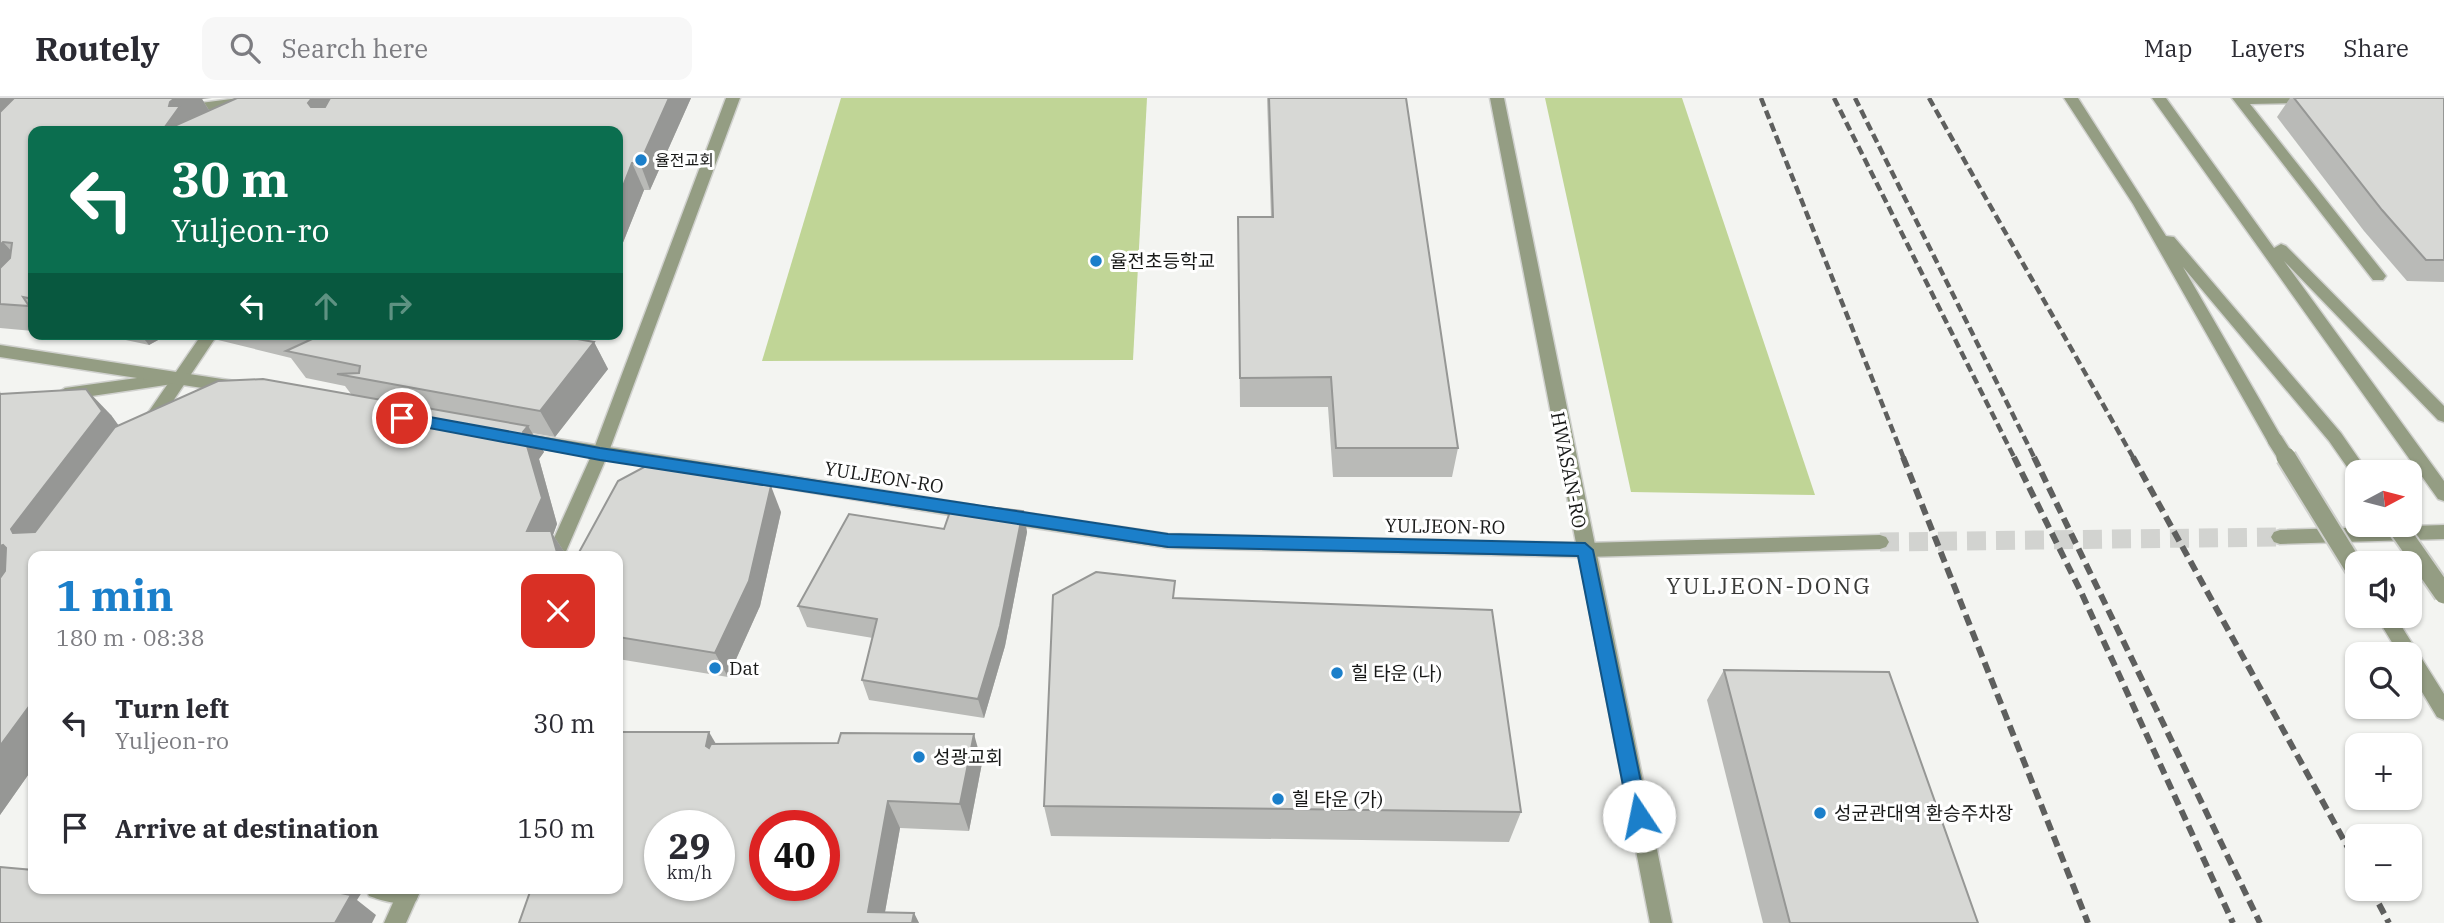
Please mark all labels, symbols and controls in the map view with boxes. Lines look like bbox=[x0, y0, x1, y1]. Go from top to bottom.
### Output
search box bbox=[202, 17, 692, 80]
text: Routely bbox=[35, 27, 160, 70]
icon: search bbox=[226, 29, 264, 67]
text: Search here bbox=[282, 31, 428, 65]
text: Map bbox=[2144, 32, 2192, 64]
text: Layers bbox=[2230, 32, 2305, 64]
text: Share bbox=[2343, 32, 2409, 64]
text: 30 m bbox=[171, 147, 289, 210]
place label: 율전교회 bbox=[655, 150, 714, 170]
marker: 율전교회 bbox=[633, 152, 649, 168]
icon: left bbox=[56, 154, 147, 245]
text: Yuljeon-ro bbox=[171, 209, 330, 251]
place label: 율전초등학교 bbox=[1110, 249, 1215, 273]
marker: 율전초등학교 bbox=[1088, 253, 1104, 269]
icon: left bbox=[234, 287, 272, 325]
icon: ahead bbox=[307, 287, 345, 325]
icon: right bbox=[380, 287, 418, 325]
pin bbox=[372, 388, 432, 448]
icon: arrive bbox=[383, 399, 421, 437]
street label: HWASAN-RO bbox=[1546, 410, 1592, 530]
street label: YULJEON-RO bbox=[823, 456, 945, 498]
north arrow bbox=[2345, 460, 2422, 537]
map controls bbox=[2345, 460, 2422, 901]
street label: YULJEON-RO bbox=[1385, 513, 1505, 539]
button: sound bbox=[2345, 551, 2422, 628]
text: 1 min bbox=[56, 568, 174, 623]
district label: YULJEON-DONG bbox=[1666, 570, 1872, 600]
button: close bbox=[521, 574, 595, 648]
text: 180 m · 08:38 bbox=[56, 622, 205, 652]
button: search bbox=[2345, 642, 2422, 719]
place label: Dat bbox=[729, 656, 760, 680]
marker: Dat bbox=[707, 660, 723, 676]
place label: 힐 타운 (나) bbox=[1351, 661, 1442, 685]
marker: 힐 타운 (나) bbox=[1329, 665, 1345, 681]
text: Turn left bbox=[115, 691, 229, 725]
icon: left bbox=[56, 704, 94, 742]
text: 30 m bbox=[533, 706, 595, 740]
text: Yuljeon-ro bbox=[115, 725, 229, 755]
button: + bbox=[2345, 733, 2422, 810]
place label: 성광교회 bbox=[933, 745, 1003, 769]
marker: 성광교회 bbox=[911, 749, 927, 765]
position arrow bbox=[1602, 779, 1676, 853]
place label: 힐 타운 (가) bbox=[1292, 787, 1383, 811]
marker: 힐 타운 (가) bbox=[1270, 791, 1286, 807]
place label: 성균관대역 환승주차장 bbox=[1834, 801, 2013, 825]
marker: 성균관대역 환승주차장 bbox=[1812, 805, 1828, 821]
icon: arrive bbox=[56, 809, 94, 847]
speed limit sign: 40 bbox=[749, 810, 840, 901]
text: Arrive at destination bbox=[115, 811, 379, 845]
text: 150 m bbox=[517, 811, 595, 845]
text: 29 bbox=[668, 823, 711, 869]
button: − bbox=[2345, 824, 2422, 901]
text: km/h bbox=[667, 861, 712, 884]

